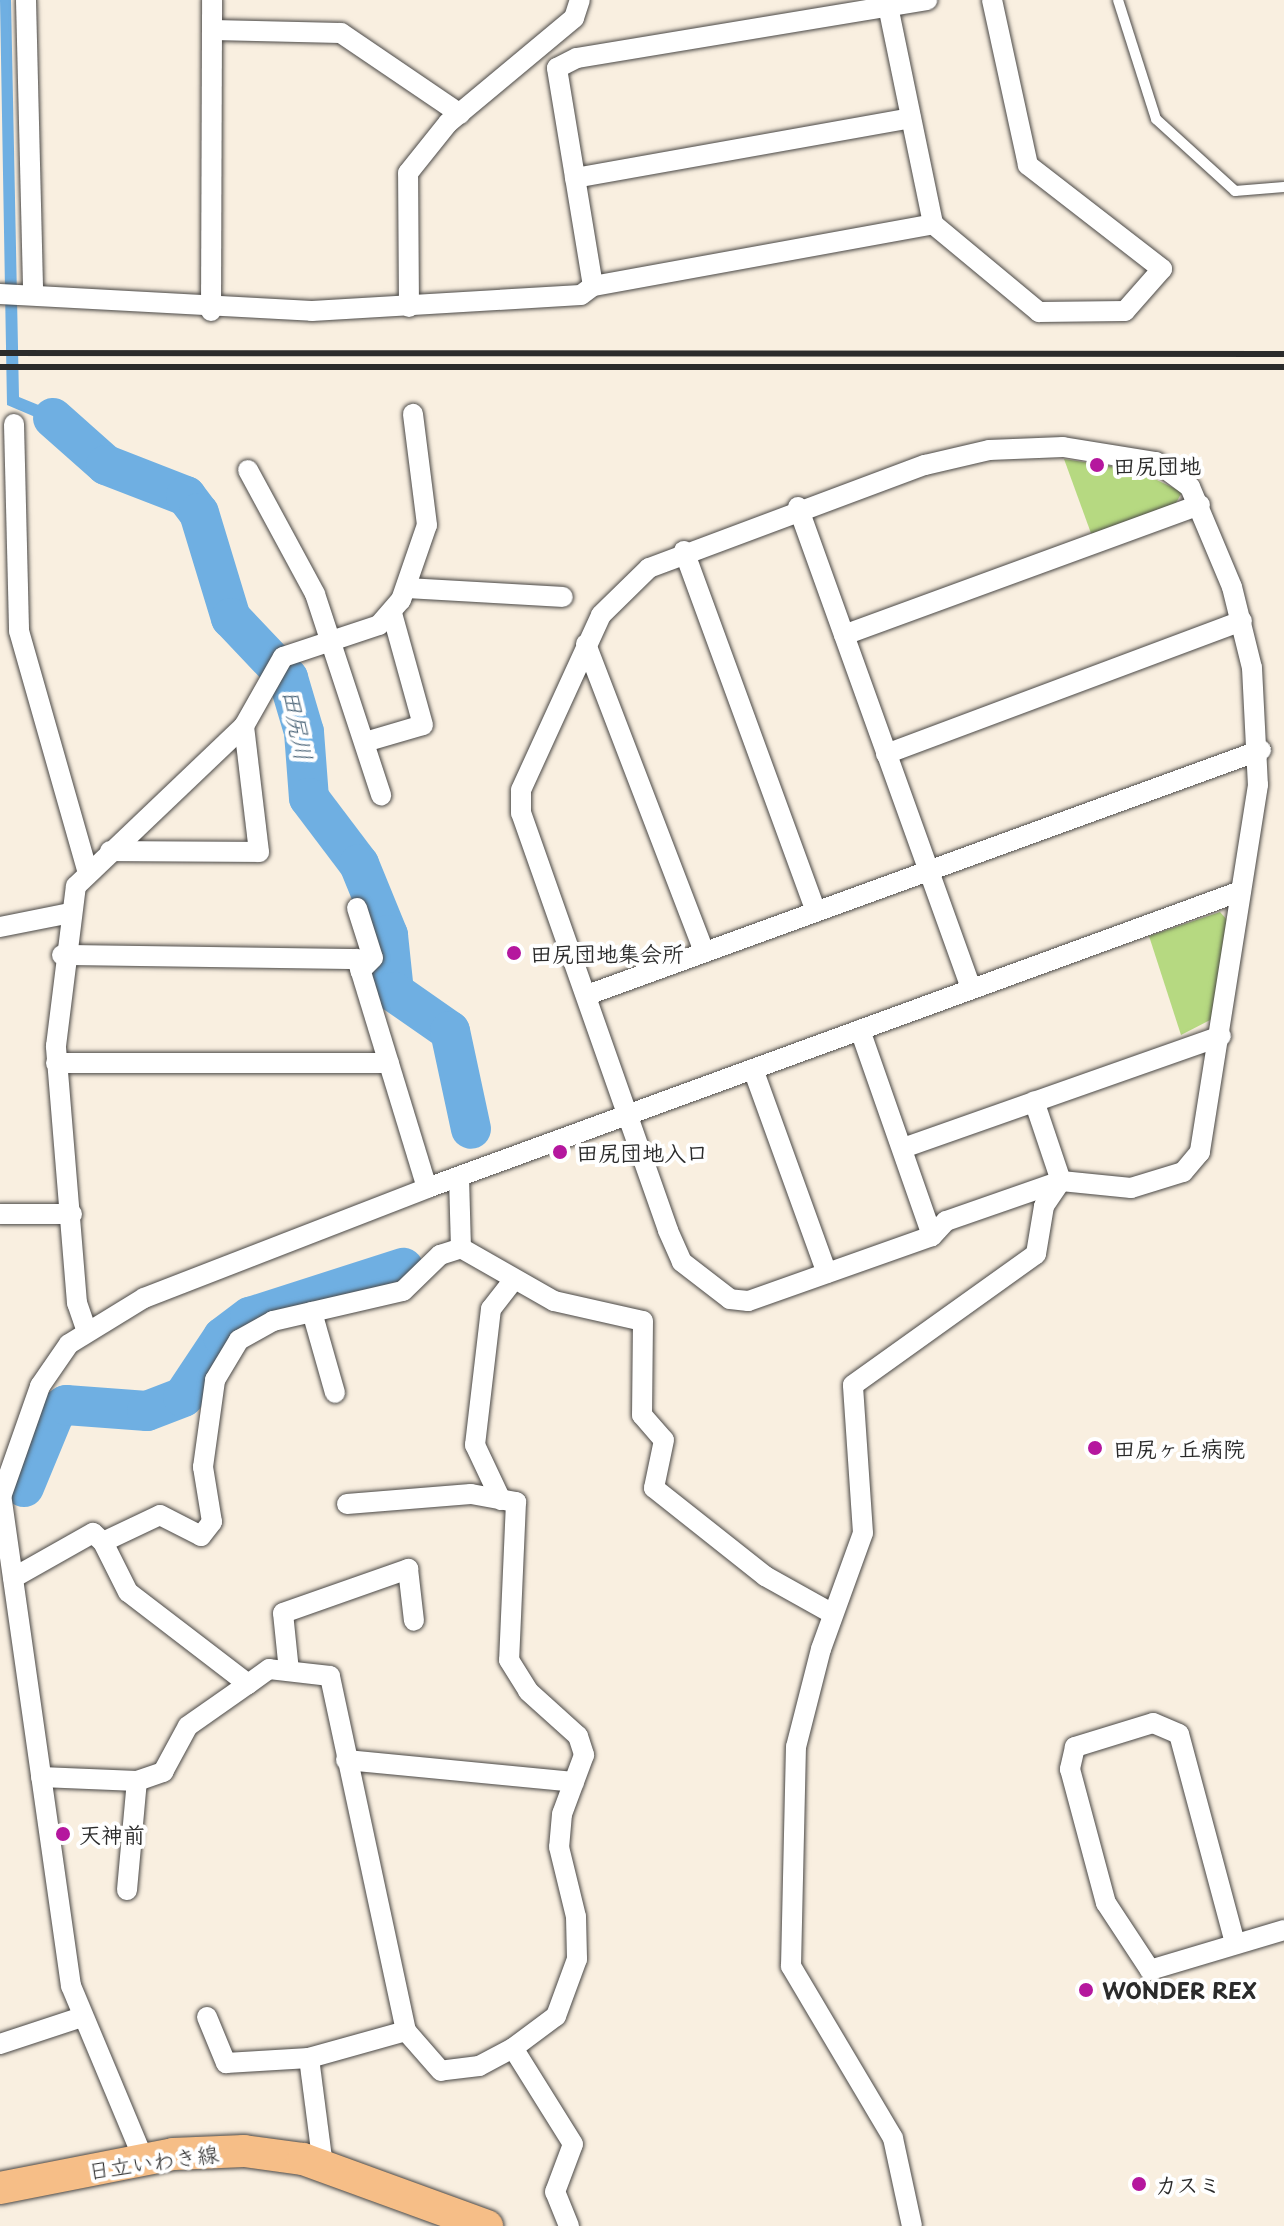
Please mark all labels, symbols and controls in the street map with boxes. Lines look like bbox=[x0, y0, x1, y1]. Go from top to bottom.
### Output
place label: 田尻団地 bbox=[1113, 452, 1201, 478]
marker: 田尻団地 bbox=[1088, 456, 1106, 474]
water label: 田尻川 bbox=[277, 687, 319, 763]
place label: 田尻団地集会所 bbox=[530, 940, 684, 966]
marker: 田尻団地集会所 bbox=[505, 944, 523, 962]
place label: 田尻団地入口 bbox=[576, 1139, 708, 1165]
marker: 田尻団地入口 bbox=[551, 1143, 569, 1161]
place label: 田尻ヶ丘病院 bbox=[1113, 1435, 1245, 1461]
marker: 田尻ヶ丘病院 bbox=[1084, 1437, 1106, 1459]
place label: 天神前 bbox=[79, 1821, 145, 1847]
marker: 天神前 bbox=[54, 1825, 72, 1843]
place label: WONDER REX bbox=[1102, 1977, 1258, 2003]
marker: WONDER REX bbox=[1077, 1981, 1095, 1999]
street label: 日立いわき線 bbox=[86, 2139, 220, 2183]
place label: カスミ bbox=[1155, 2171, 1221, 2197]
marker: カスミ bbox=[1130, 2175, 1148, 2193]

